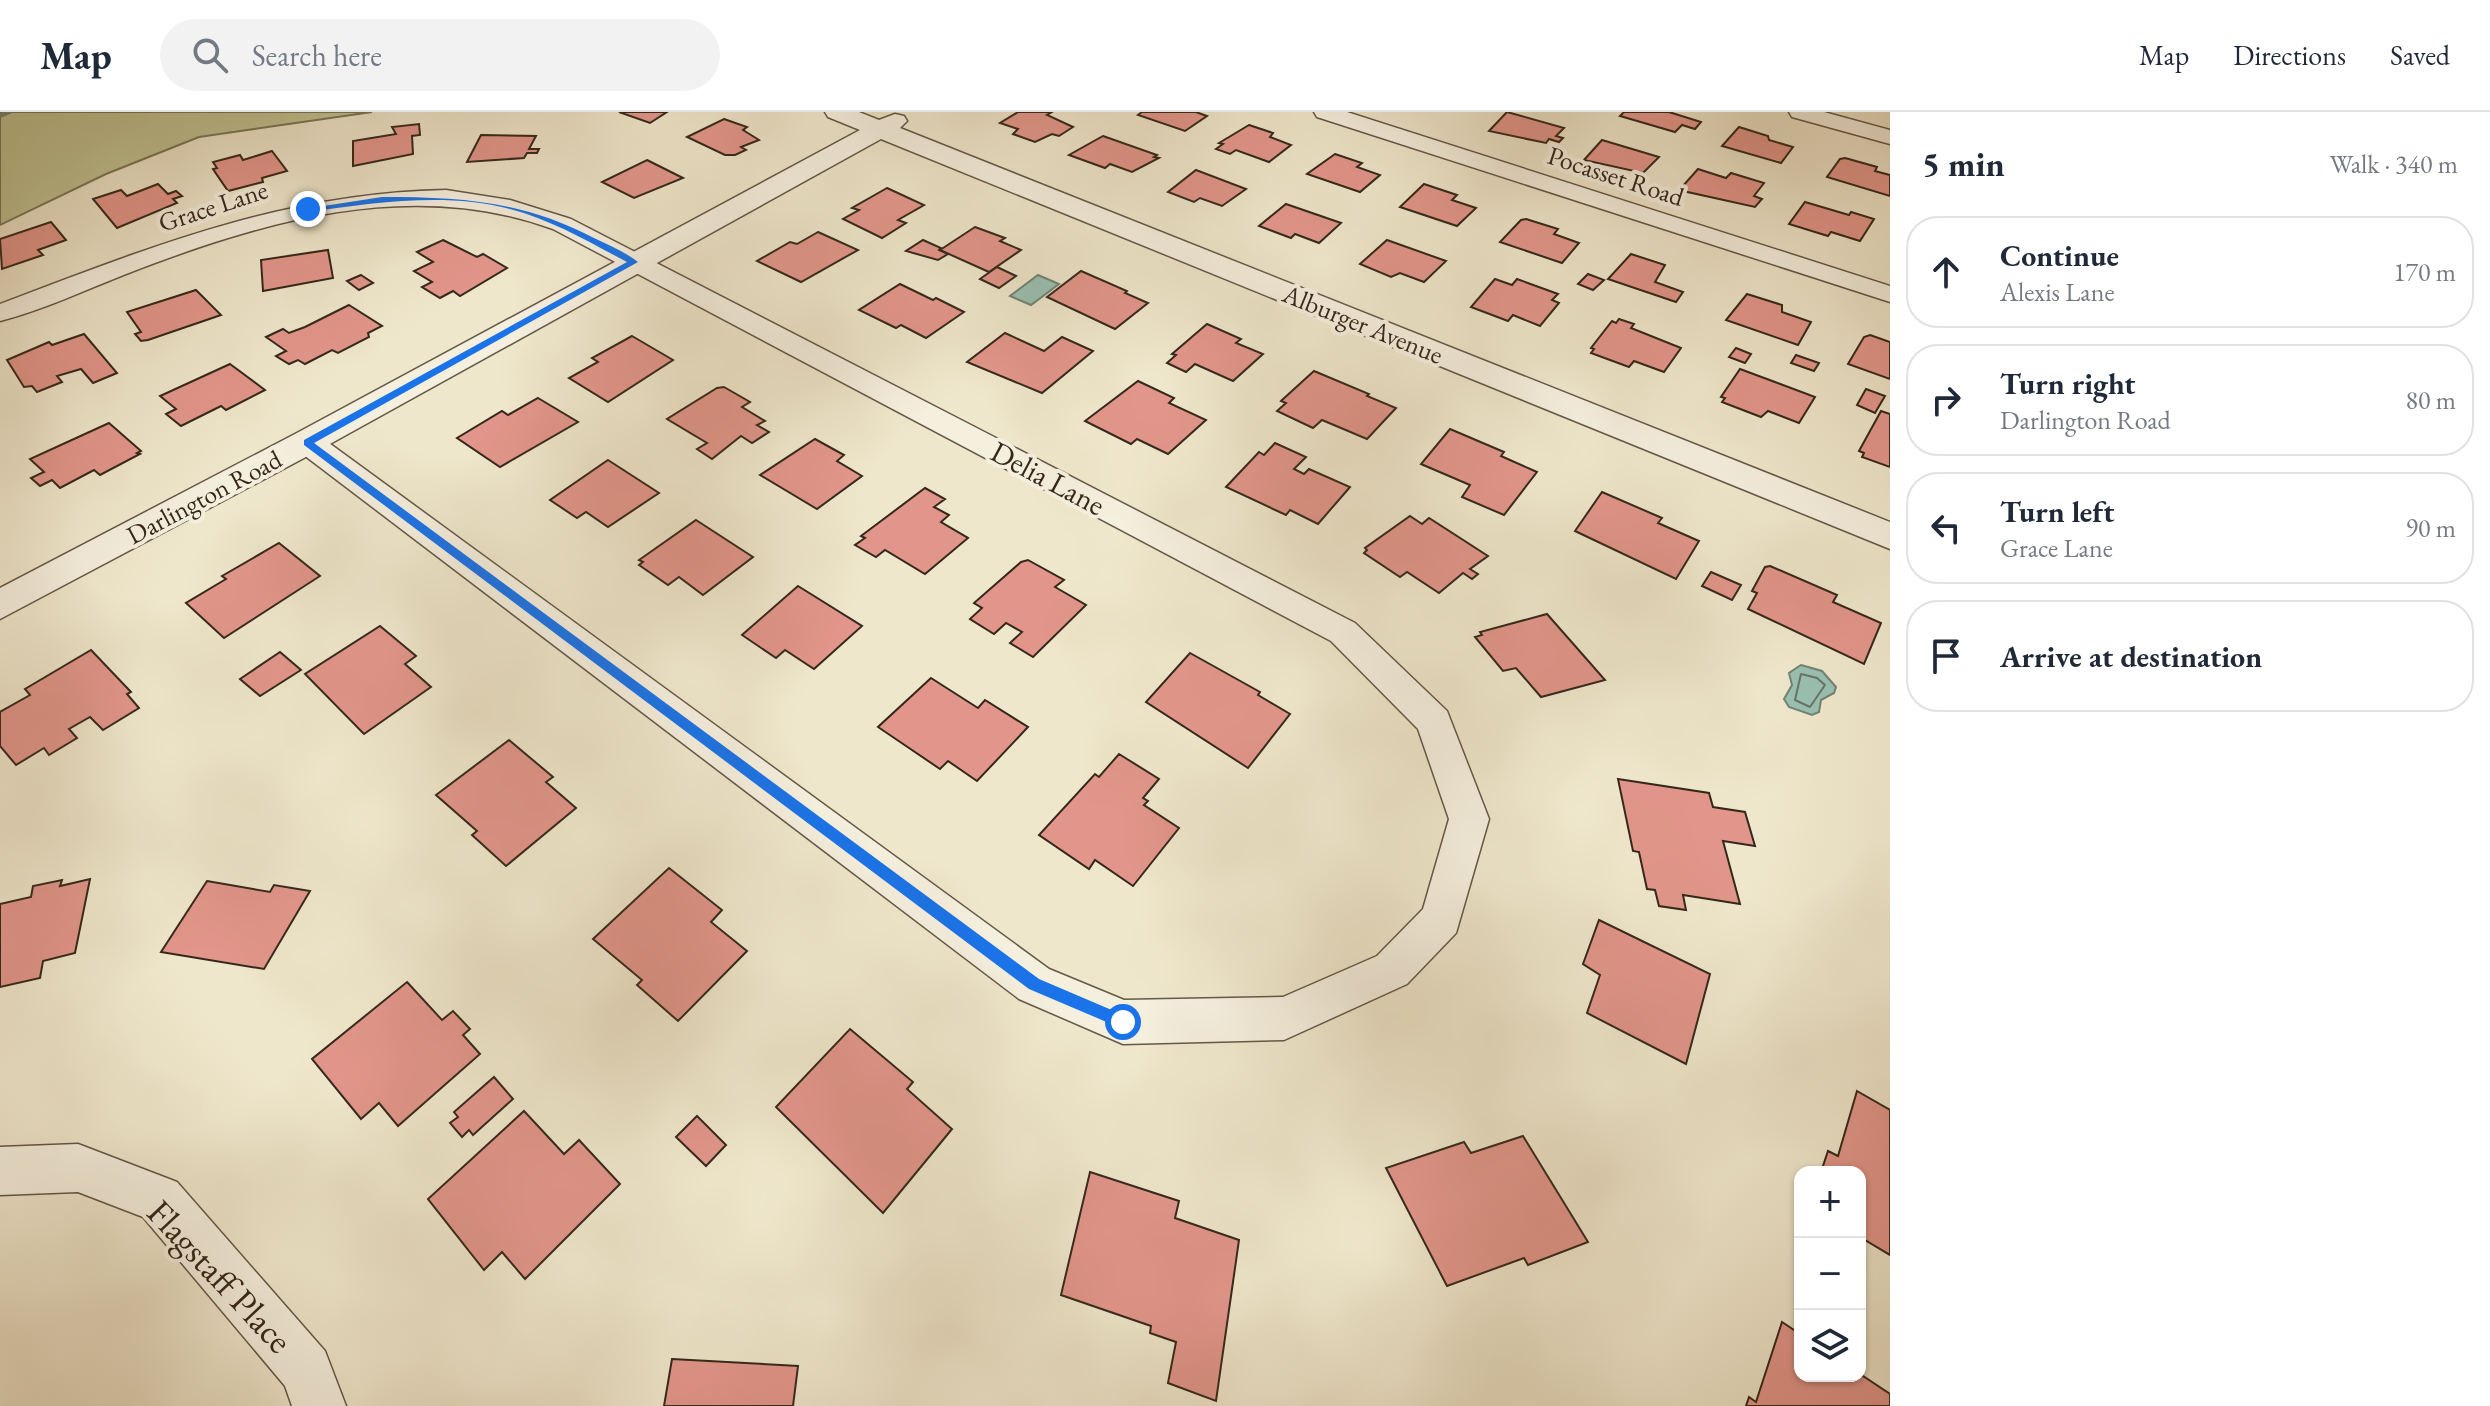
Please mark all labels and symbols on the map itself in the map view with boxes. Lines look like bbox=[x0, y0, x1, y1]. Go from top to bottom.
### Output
street label: Pocasset Road bbox=[1544, 138, 1689, 214]
street label: Grace Lane bbox=[154, 172, 272, 240]
route end bbox=[290, 191, 326, 227]
street label: Alburger Avenue bbox=[1277, 276, 1448, 372]
street label: Delia Lane bbox=[984, 432, 1112, 524]
street label: Darlington Road bbox=[121, 442, 288, 552]
route start bbox=[1105, 1004, 1141, 1040]
street label: Flagstaff Place bbox=[137, 1189, 303, 1363]

